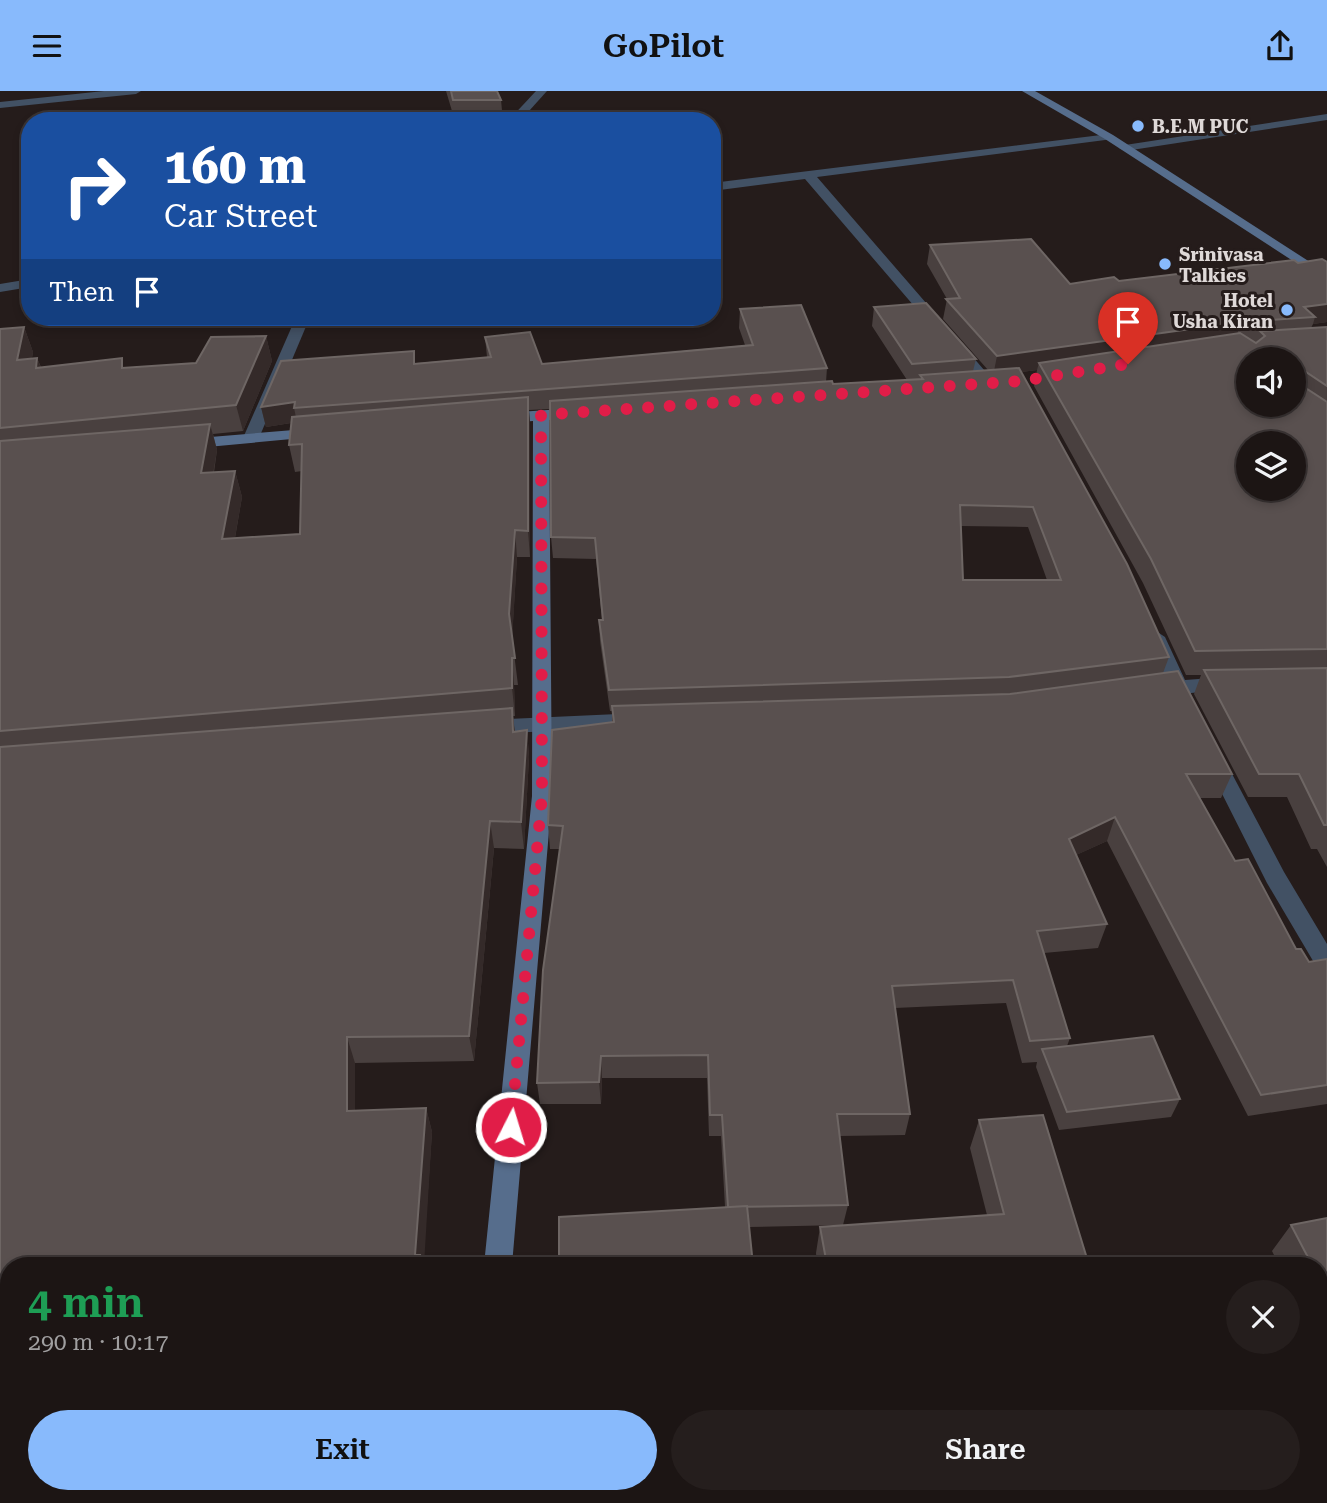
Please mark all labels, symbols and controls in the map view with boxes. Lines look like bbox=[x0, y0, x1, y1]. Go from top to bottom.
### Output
icon: menu bbox=[28, 27, 66, 65]
text: GoPilot bbox=[603, 27, 724, 65]
icon: share bbox=[1261, 27, 1299, 65]
place label: B.E.M PUC bbox=[1152, 116, 1249, 137]
marker: B.E.M PUC bbox=[1130, 118, 1146, 134]
text: 160 m bbox=[164, 138, 306, 195]
icon: right bbox=[49, 140, 140, 231]
text: Car Street bbox=[164, 197, 317, 235]
place label: Srinivasa Talkies bbox=[1179, 244, 1264, 286]
marker: Srinivasa Talkies bbox=[1157, 256, 1173, 272]
icon: arrive bbox=[128, 273, 166, 311]
text: Then bbox=[49, 277, 114, 307]
place label: Hotel Usha Kiran bbox=[1172, 290, 1273, 332]
pin bbox=[1098, 292, 1158, 364]
marker: Hotel Usha Kiran bbox=[1279, 302, 1295, 318]
icon: arrive bbox=[1109, 303, 1147, 341]
map controls bbox=[1236, 347, 1306, 501]
button: sound bbox=[1236, 347, 1306, 417]
button: layers bbox=[1236, 431, 1306, 501]
position arrow bbox=[474, 1090, 548, 1164]
text: 4 min bbox=[28, 1278, 144, 1327]
button: close bbox=[1226, 1280, 1300, 1354]
text: 290 m · 10:17 bbox=[28, 1329, 168, 1356]
button: Exit bbox=[28, 1410, 657, 1490]
button: Share bbox=[671, 1410, 1300, 1490]

